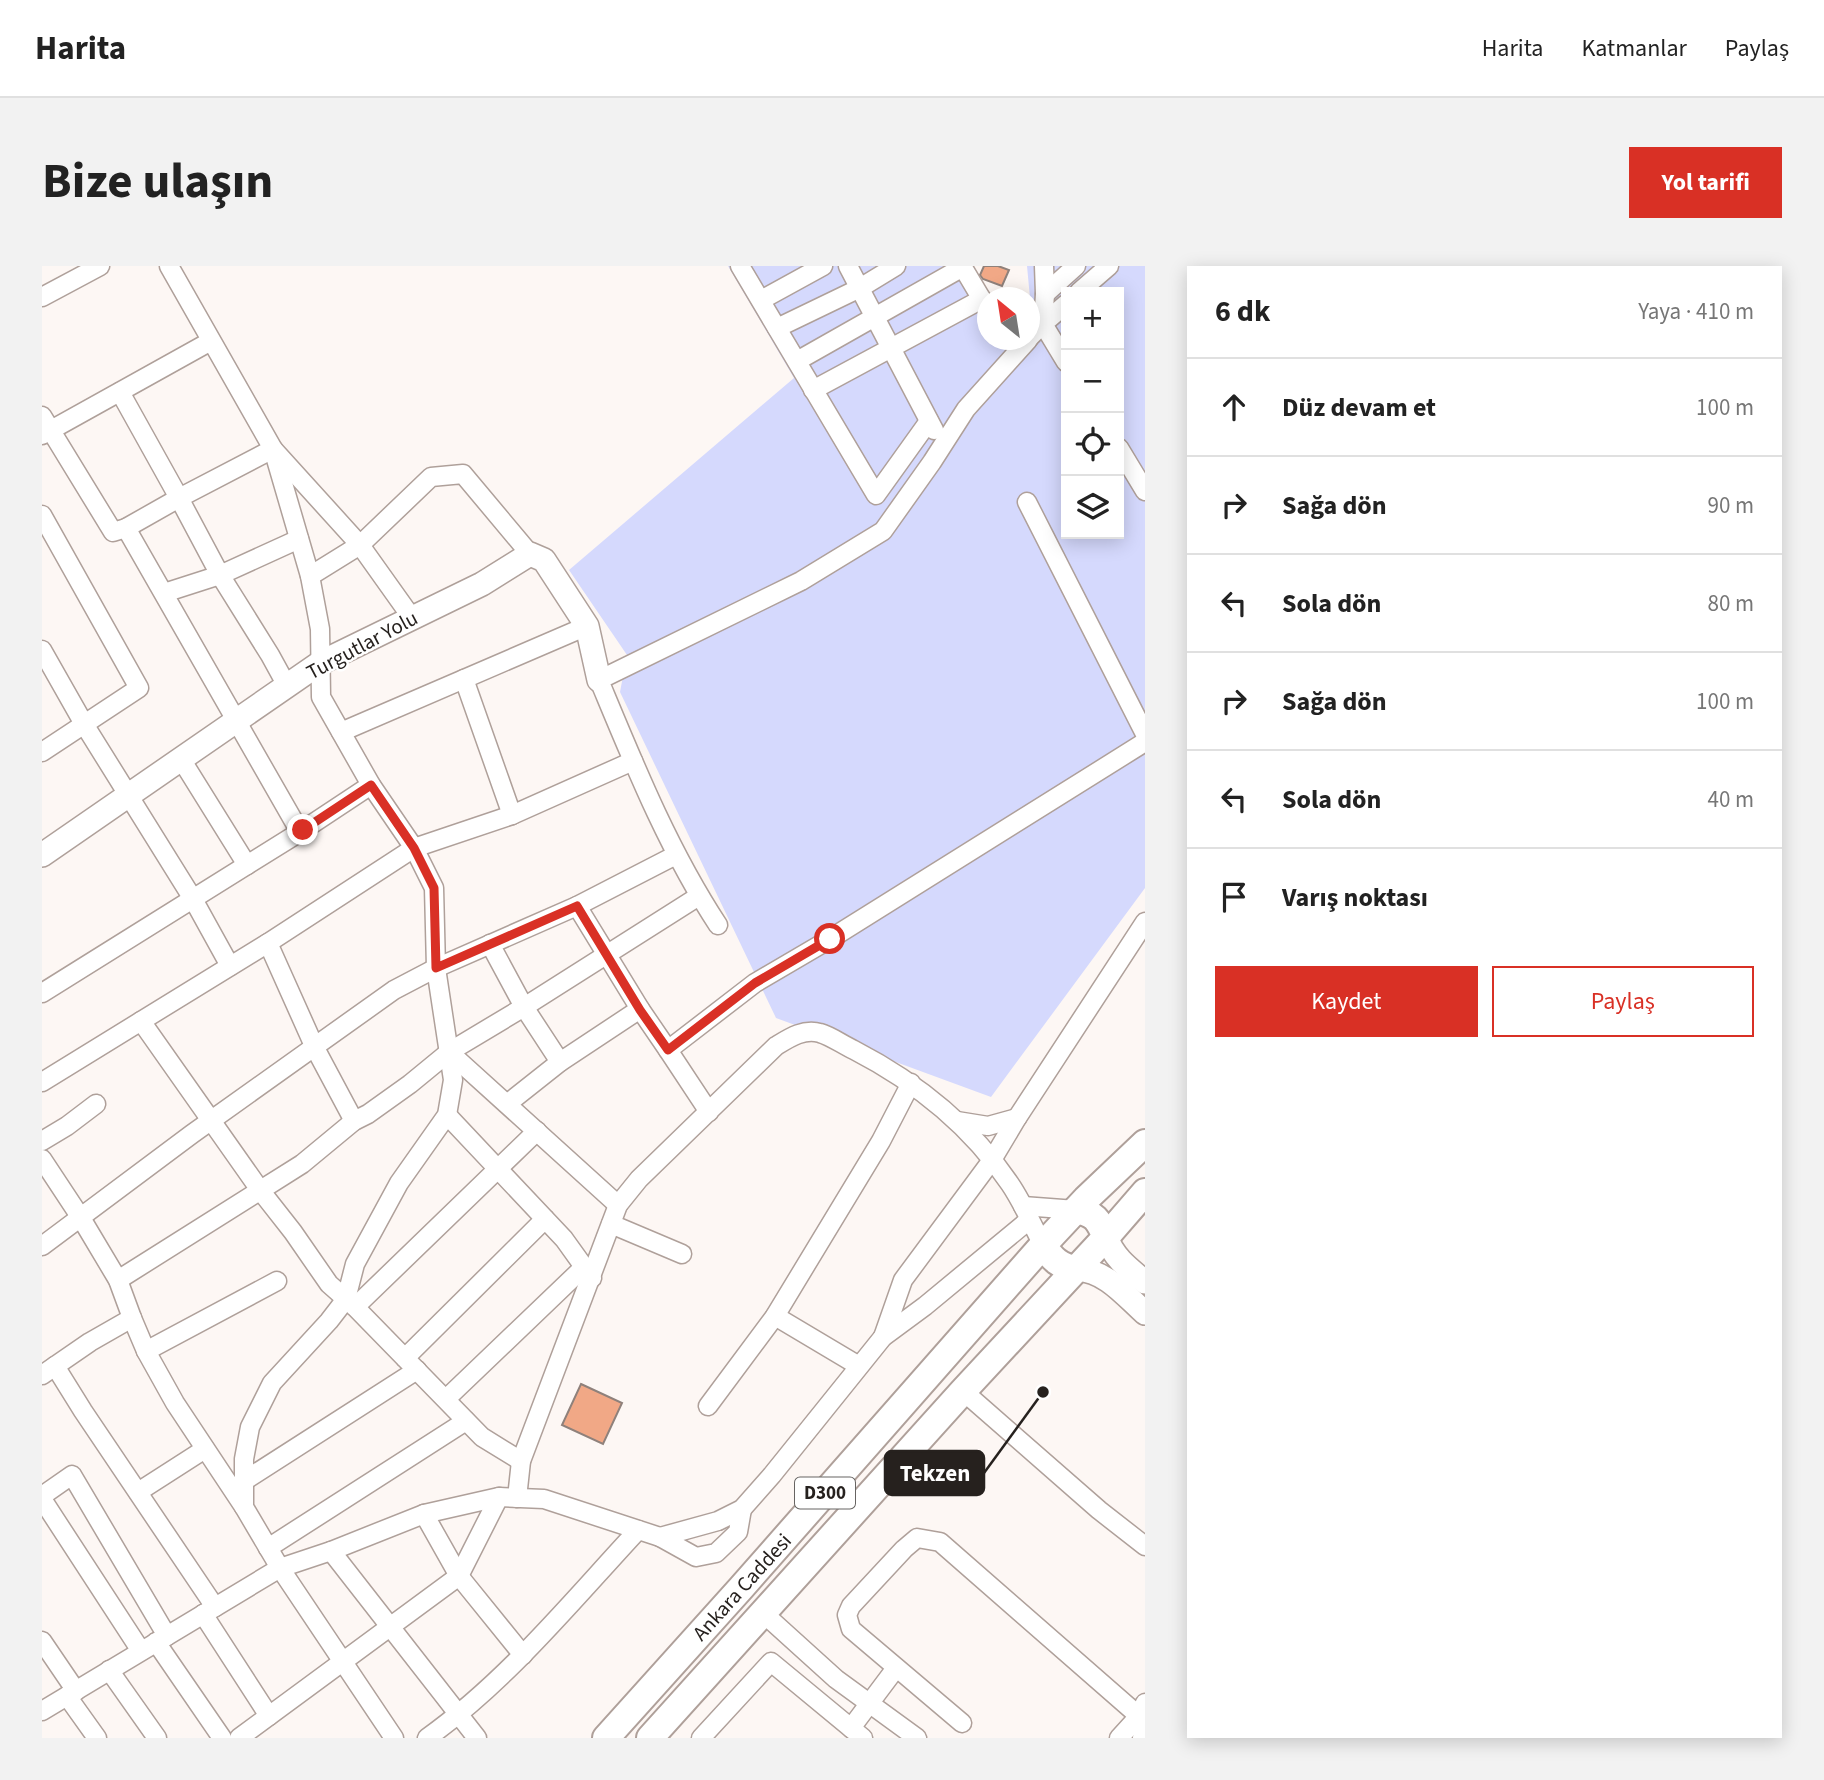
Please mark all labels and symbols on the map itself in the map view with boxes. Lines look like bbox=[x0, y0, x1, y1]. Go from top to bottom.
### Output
north arrow bbox=[977, 287, 1040, 350]
street label: Turgutlar Yolu bbox=[301, 603, 423, 687]
route end bbox=[287, 814, 318, 845]
route start bbox=[814, 923, 845, 954]
callout: Tekzen bbox=[885, 1451, 984, 1495]
text: Tekzen bbox=[900, 1457, 970, 1490]
road number: D300 bbox=[795, 1478, 855, 1508]
street label: Ankara Caddesi bbox=[686, 1527, 798, 1647]

